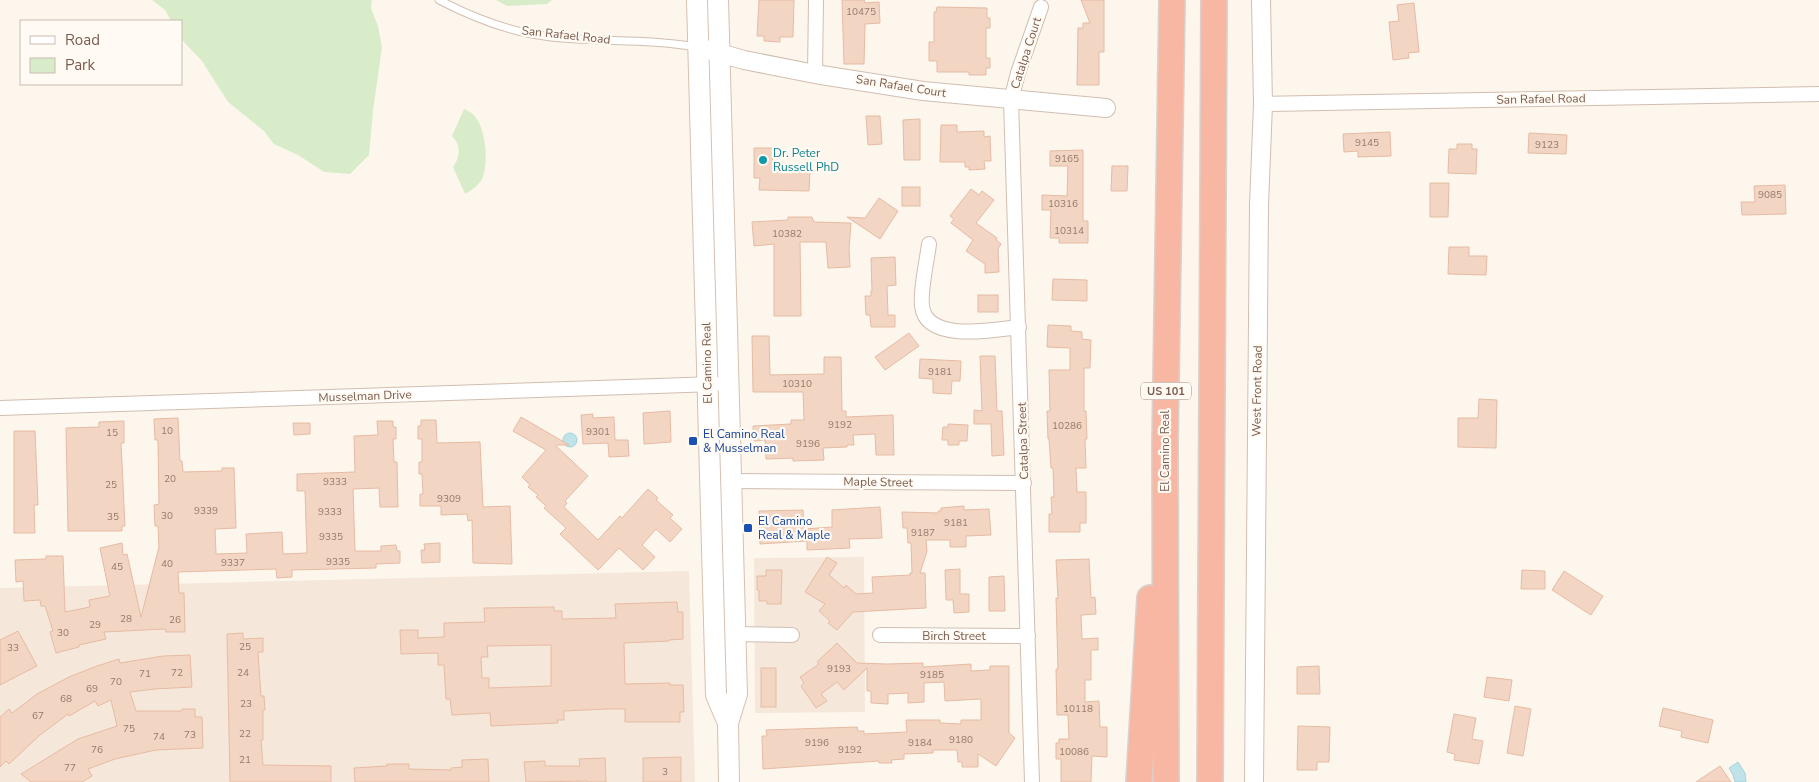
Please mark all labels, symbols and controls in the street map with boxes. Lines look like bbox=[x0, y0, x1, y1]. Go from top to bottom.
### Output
house number: 10475 bbox=[846, 5, 876, 19]
street label: Catalpa Court bbox=[1007, 14, 1045, 91]
legend bbox=[20, 20, 182, 85]
street label: San Rafael Road bbox=[521, 22, 611, 48]
text: Road bbox=[65, 30, 100, 50]
text: Park bbox=[65, 55, 95, 75]
street label: San Rafael Court bbox=[855, 71, 948, 101]
street label: San Rafael Road bbox=[1496, 90, 1586, 108]
house number: 9145 bbox=[1355, 136, 1379, 150]
house number: 9123 bbox=[1535, 138, 1559, 152]
place label: Dr. Peter Russell PhD bbox=[773, 145, 839, 175]
house number: 9165 bbox=[1055, 152, 1079, 166]
marker: Dr. Peter Russell PhD bbox=[757, 154, 769, 166]
house number: 9085 bbox=[1758, 188, 1782, 202]
house number: 10316 bbox=[1048, 197, 1078, 211]
house number: 10314 bbox=[1054, 224, 1084, 238]
house number: 10382 bbox=[772, 227, 802, 241]
street label: El Camino Real bbox=[698, 322, 716, 404]
street label: West Front Road bbox=[1248, 345, 1266, 437]
house number: 9181 bbox=[928, 365, 952, 379]
house number: 10310 bbox=[782, 377, 812, 391]
road number: US 101 bbox=[1141, 382, 1191, 400]
street label: Musselman Drive bbox=[318, 386, 412, 406]
street label: Catalpa Street bbox=[1014, 401, 1032, 480]
street label: El Camino Real bbox=[1157, 410, 1173, 492]
house number: 9192 bbox=[828, 418, 852, 432]
house number: 10286 bbox=[1052, 419, 1082, 433]
house number: 10 bbox=[161, 424, 173, 438]
house number: 9301 bbox=[586, 425, 610, 439]
house number: 15 bbox=[106, 426, 118, 440]
place label: El Camino Real & Musselman bbox=[703, 426, 785, 456]
marker: El Camino Real & Musselman bbox=[687, 435, 699, 447]
house number: 9196 bbox=[796, 437, 820, 451]
house number: 20 bbox=[164, 472, 176, 486]
street label: Maple Street bbox=[843, 473, 914, 491]
house number: 9333 bbox=[323, 475, 347, 489]
house number: 25 bbox=[105, 478, 117, 492]
house number: 9309 bbox=[437, 492, 461, 506]
house number: 9339 bbox=[194, 504, 218, 518]
house number: 9333 bbox=[318, 505, 342, 519]
house number: 30 bbox=[161, 509, 173, 523]
house number: 35 bbox=[107, 510, 119, 524]
place label: El Camino Real & Maple bbox=[758, 513, 830, 543]
house number: 9181 bbox=[944, 516, 968, 530]
marker: El Camino Real & Maple bbox=[742, 522, 754, 534]
house number: 9187 bbox=[911, 526, 935, 540]
house number: 9335 bbox=[319, 530, 343, 544]
house number: 9335 bbox=[326, 555, 350, 569]
house number: 9337 bbox=[221, 556, 245, 570]
house number: 40 bbox=[161, 557, 173, 571]
house number: 45 bbox=[111, 560, 123, 574]
house number: 28 bbox=[120, 612, 132, 626]
house number: 26 bbox=[169, 613, 181, 627]
house number: 29 bbox=[89, 618, 101, 632]
house number: 30 bbox=[57, 626, 69, 640]
street label: Birch Street bbox=[922, 628, 986, 644]
house number: 25 bbox=[239, 640, 251, 654]
house number: 33 bbox=[7, 641, 19, 655]
house number: 9193 bbox=[827, 662, 851, 676]
house number: 72 bbox=[171, 666, 183, 680]
house number: 24 bbox=[237, 666, 249, 680]
house number: 71 bbox=[139, 667, 151, 681]
house number: 9185 bbox=[920, 668, 944, 682]
house number: 70 bbox=[110, 675, 122, 689]
house number: 69 bbox=[86, 682, 98, 696]
house number: 68 bbox=[60, 692, 72, 706]
house number: 23 bbox=[240, 697, 252, 711]
house number: 10118 bbox=[1063, 702, 1093, 716]
house number: 67 bbox=[32, 709, 44, 723]
house number: 75 bbox=[123, 722, 135, 736]
house number: 22 bbox=[239, 727, 251, 741]
house number: 73 bbox=[184, 728, 196, 742]
house number: 74 bbox=[153, 730, 165, 744]
house number: 9180 bbox=[949, 733, 973, 747]
house number: 9196 bbox=[805, 736, 829, 750]
house number: 9184 bbox=[908, 736, 932, 750]
house number: 76 bbox=[91, 743, 103, 757]
house number: 9192 bbox=[838, 743, 862, 757]
house number: 10086 bbox=[1059, 745, 1089, 759]
house number: 21 bbox=[239, 753, 251, 767]
house number: 77 bbox=[64, 761, 76, 775]
house number: 3 bbox=[662, 765, 668, 779]

